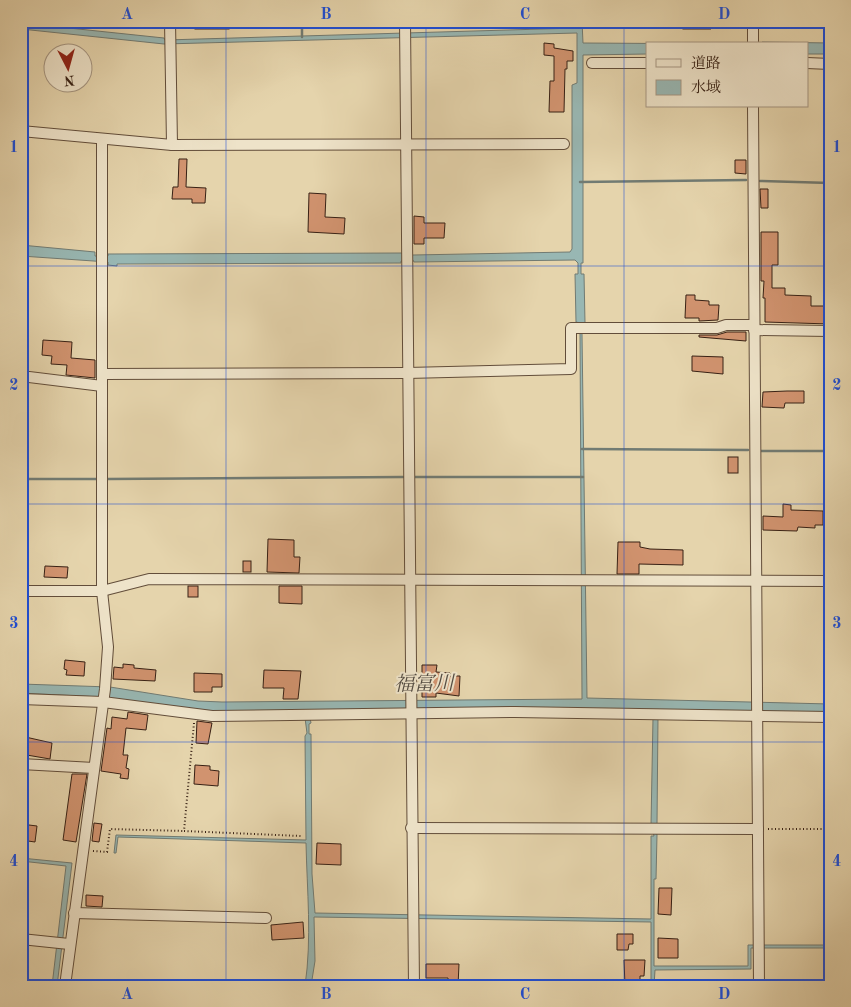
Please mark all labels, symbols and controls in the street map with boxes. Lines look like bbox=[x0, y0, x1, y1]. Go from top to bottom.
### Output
text: A bbox=[121, 7, 133, 23]
text: B bbox=[320, 7, 332, 23]
text: C bbox=[520, 7, 530, 23]
text: D bbox=[718, 7, 730, 23]
north arrow bbox=[42, 42, 92, 92]
legend bbox=[646, 42, 808, 108]
text: 道路 bbox=[691, 55, 721, 72]
text: N bbox=[63, 72, 75, 87]
text: 水域 bbox=[691, 79, 721, 96]
text: 1 bbox=[9, 140, 19, 156]
text: 1 bbox=[832, 140, 842, 156]
text: 2 bbox=[9, 378, 19, 394]
text: 2 bbox=[832, 378, 842, 394]
text: 3 bbox=[9, 616, 19, 632]
text: 3 bbox=[832, 616, 842, 632]
water label: 福富川 bbox=[394, 672, 456, 696]
text: 4 bbox=[9, 854, 19, 870]
text: 4 bbox=[832, 854, 842, 870]
text: A bbox=[121, 987, 133, 1003]
text: B bbox=[320, 987, 332, 1003]
text: C bbox=[520, 987, 530, 1003]
text: D bbox=[718, 987, 730, 1003]

